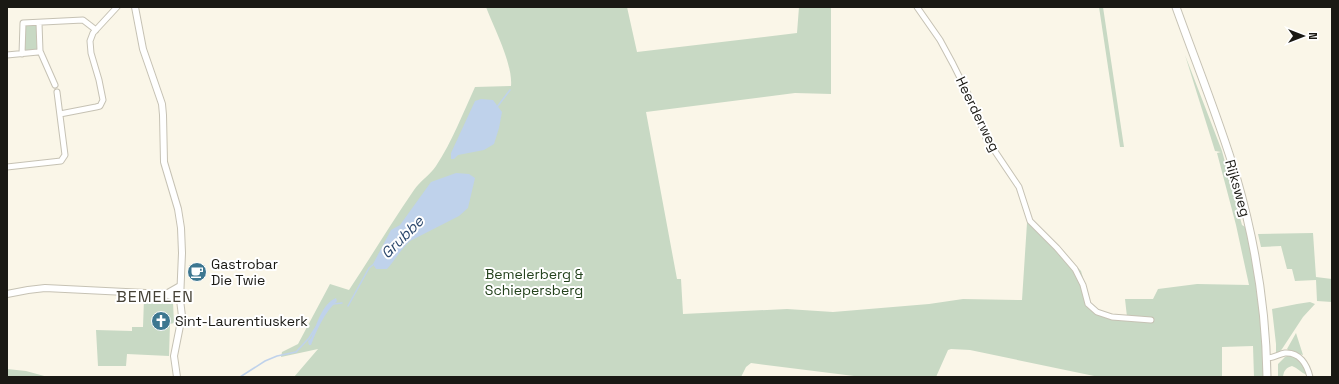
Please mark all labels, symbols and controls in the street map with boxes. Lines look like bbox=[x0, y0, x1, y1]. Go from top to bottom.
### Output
north arrow bbox=[1283, 16, 1323, 56]
text: N bbox=[1306, 32, 1320, 40]
street label: Heerderweg bbox=[952, 73, 1004, 155]
street label: Rijksweg bbox=[1221, 157, 1255, 219]
water label: Grubbe bbox=[377, 211, 428, 262]
place label: Gastrobar Die Twie bbox=[211, 255, 278, 289]
cafe icon: Gastrobar Die Twie bbox=[186, 261, 208, 283]
park label: Bemelerberg & Schiepersberg bbox=[485, 265, 584, 299]
district label: BEMELEN bbox=[116, 286, 194, 307]
church icon: Sint-Laurentiuskerk bbox=[150, 310, 172, 332]
place label: Sint-Laurentiuskerk bbox=[175, 312, 308, 330]

